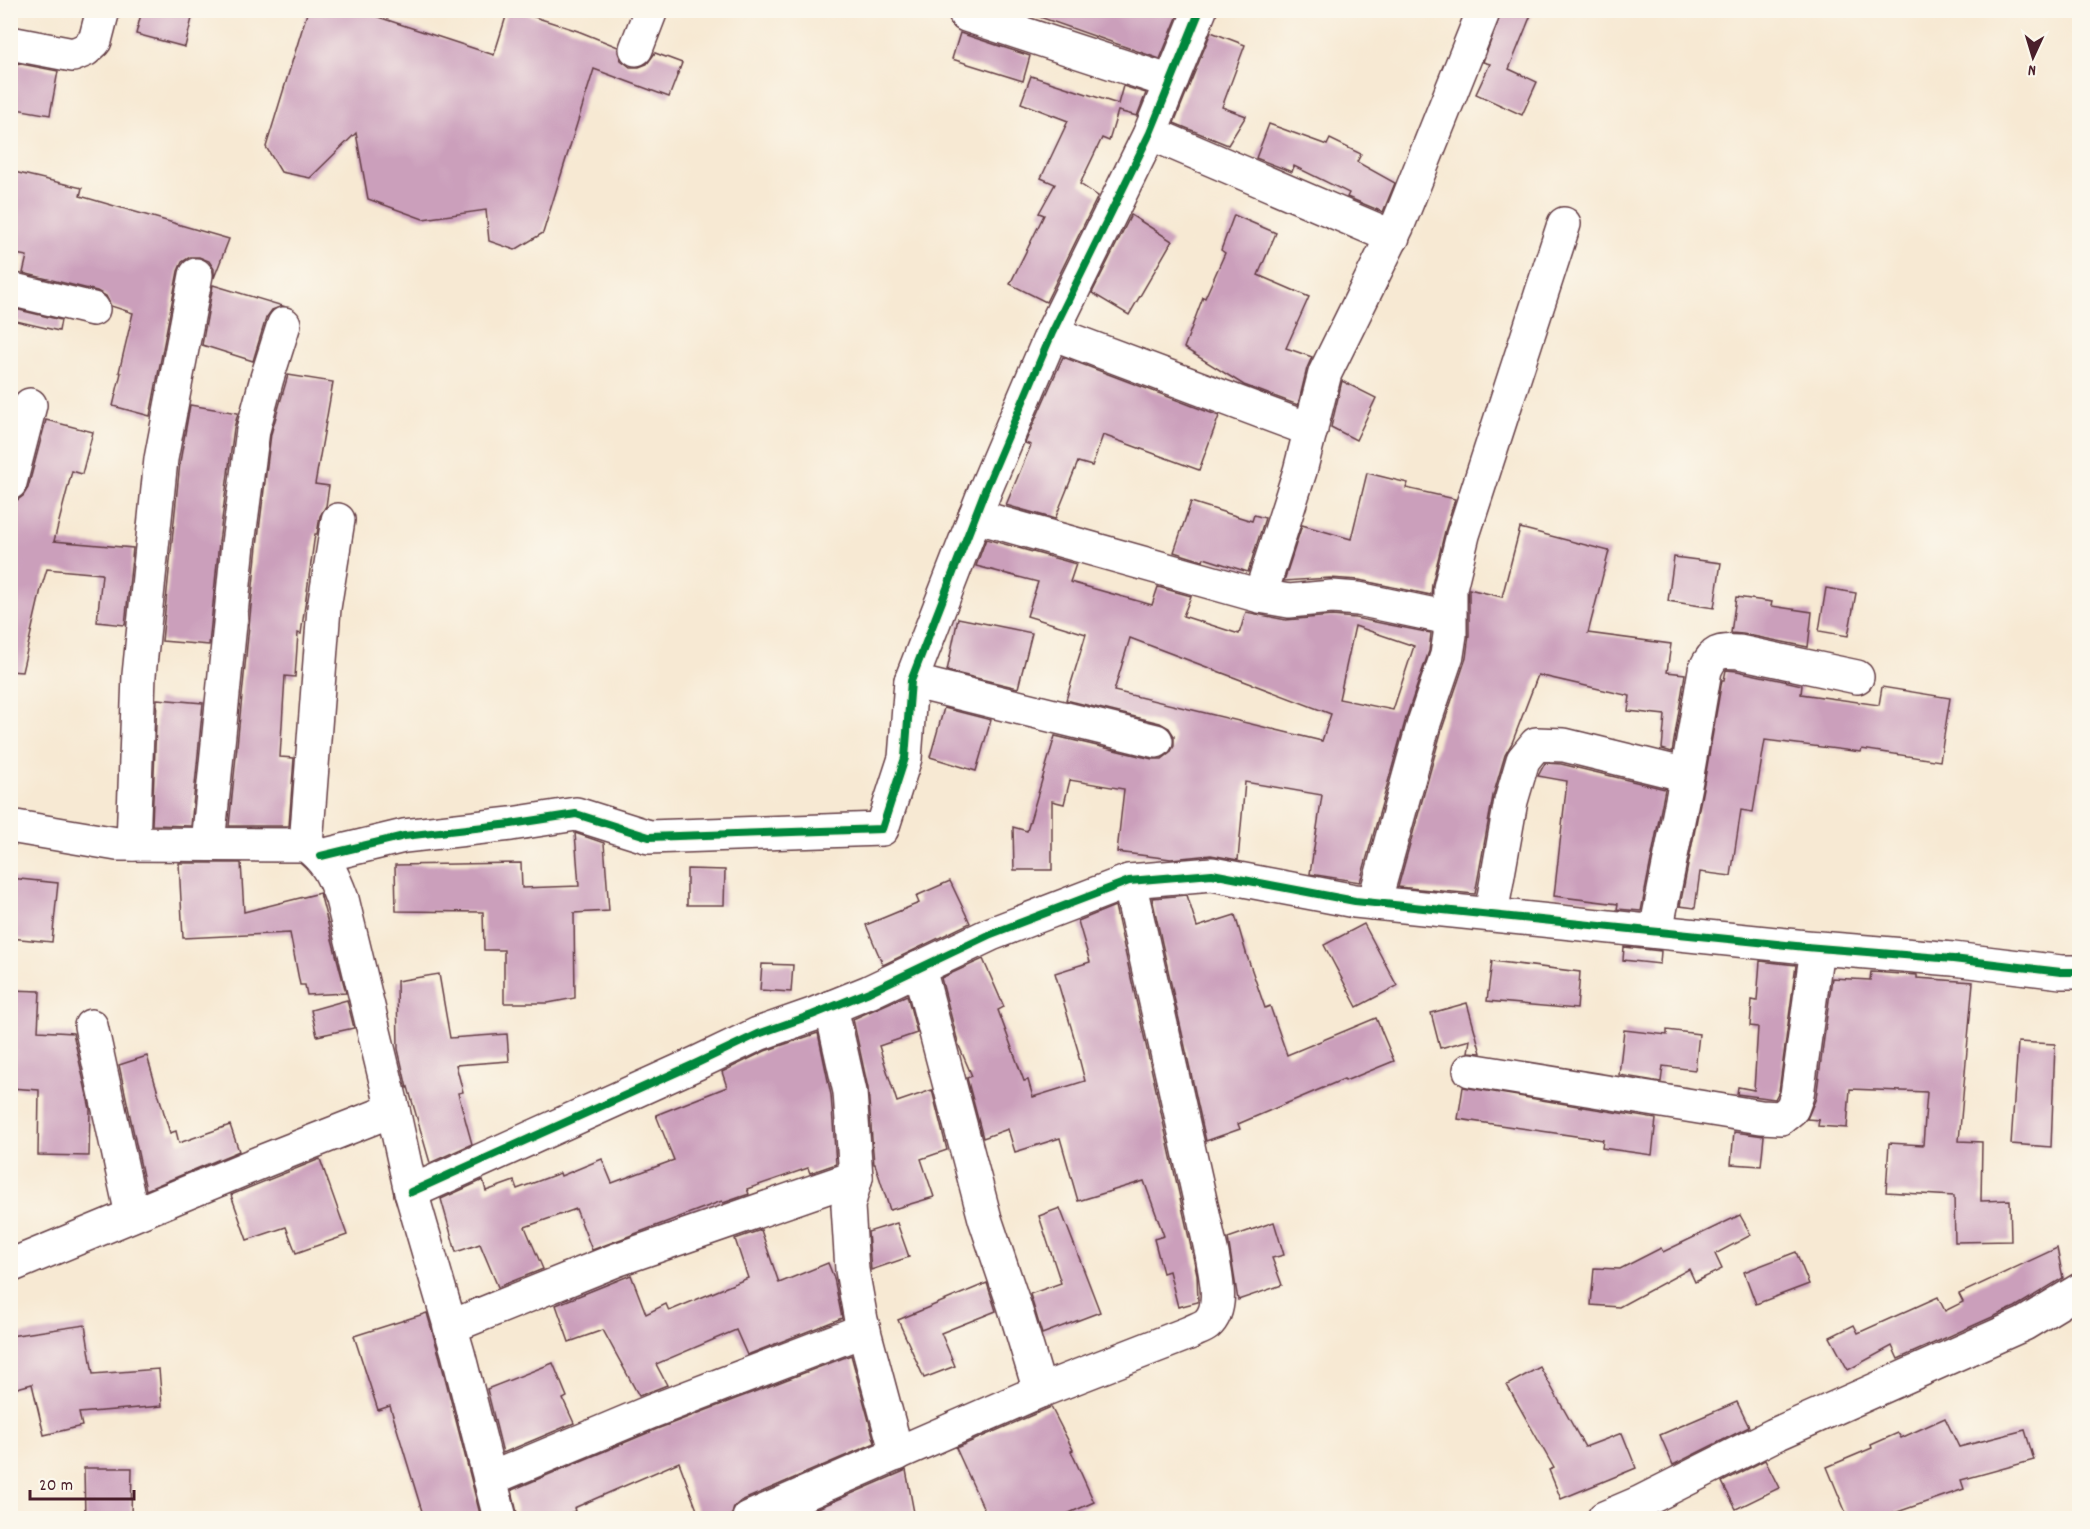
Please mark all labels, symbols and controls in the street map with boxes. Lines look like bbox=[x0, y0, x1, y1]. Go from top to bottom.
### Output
north arrow bbox=[2003, 27, 2063, 87]
text: N bbox=[2027, 58, 2037, 81]
scale bar bbox=[30, 1463, 134, 1501]
text: 20 m bbox=[39, 1474, 73, 1499]

